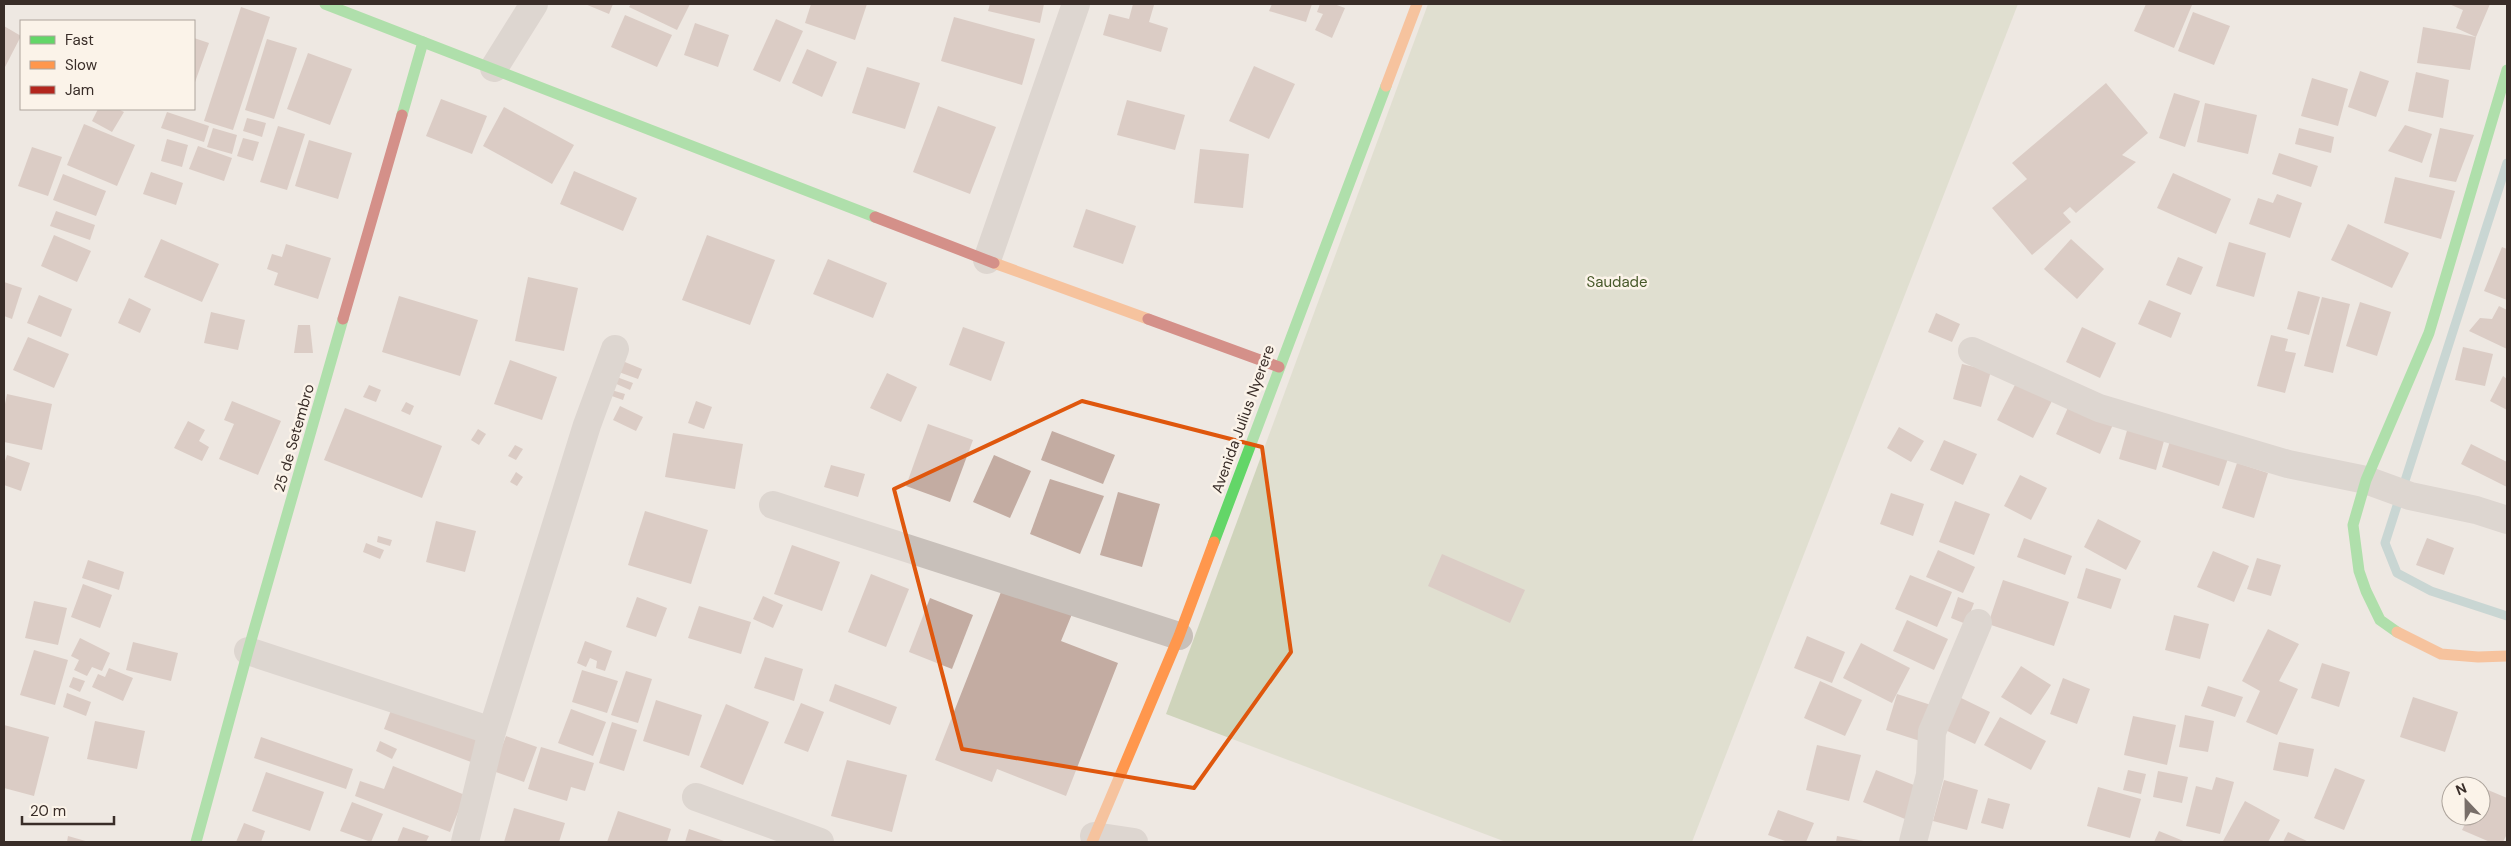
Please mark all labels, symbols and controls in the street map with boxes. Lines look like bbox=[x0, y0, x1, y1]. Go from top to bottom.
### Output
legend bbox=[20, 20, 195, 110]
text: Fast bbox=[65, 30, 94, 50]
text: Slow bbox=[65, 55, 98, 75]
text: Jam bbox=[65, 80, 94, 100]
park label: Saudade bbox=[1587, 272, 1647, 292]
street label: Avenida Julius Nyerere bbox=[1207, 342, 1279, 496]
street label: 25 de Setembro bbox=[269, 381, 319, 494]
north arrow bbox=[2441, 776, 2491, 826]
text: N bbox=[2453, 779, 2469, 799]
scale bar bbox=[22, 794, 115, 826]
text: 20 m bbox=[30, 801, 66, 821]

